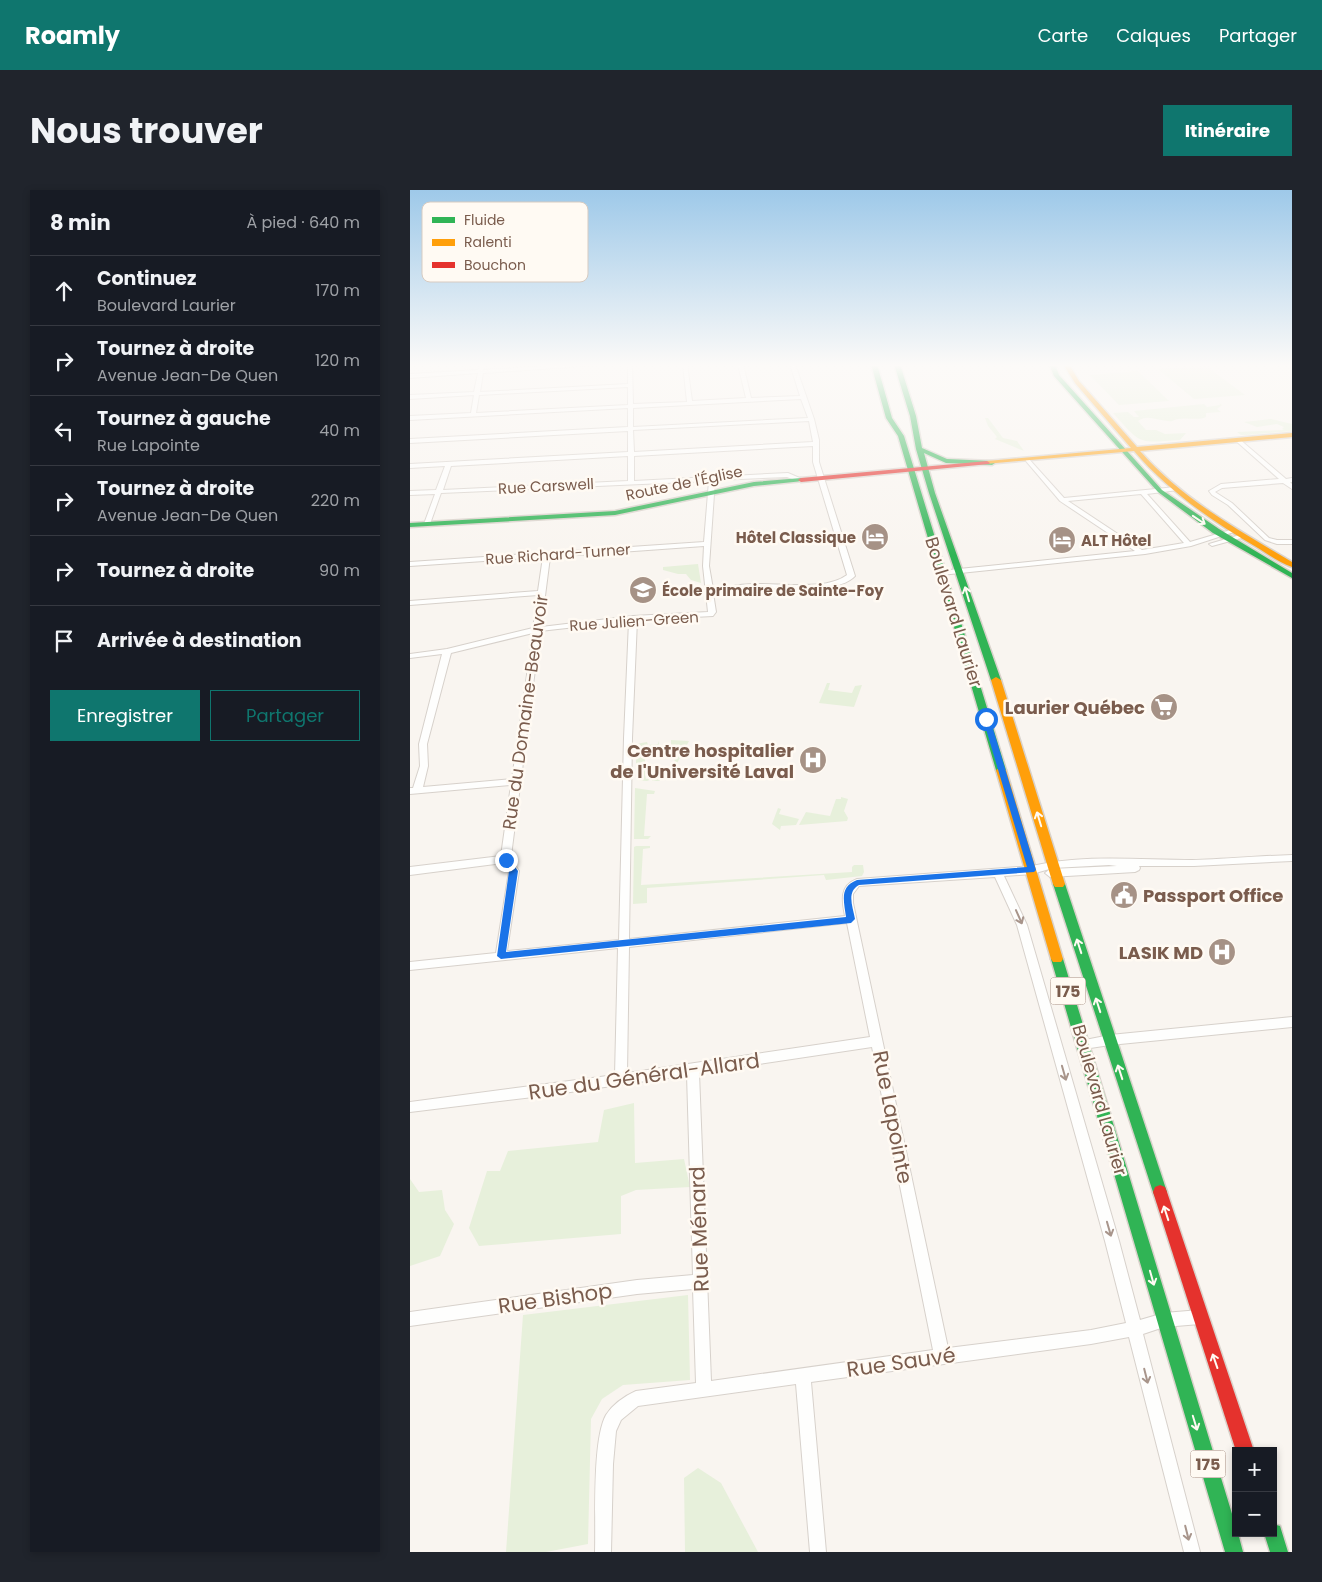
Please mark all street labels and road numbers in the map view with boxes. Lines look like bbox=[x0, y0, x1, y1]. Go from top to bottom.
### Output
street label: Route de l'Église bbox=[624, 460, 744, 506]
street label: Rue Carswell bbox=[497, 473, 595, 499]
street label: Boulevard Laurier bbox=[919, 534, 989, 691]
street label: Rue Richard-Turner bbox=[485, 538, 632, 570]
street label: Rue du Domaine-Beauvoir bbox=[496, 592, 554, 831]
street label: Rue Julien-Green bbox=[569, 606, 699, 636]
road number: 175 bbox=[1050, 978, 1086, 1004]
street label: Boulevard Laurier bbox=[1066, 1022, 1134, 1179]
street label: Rue du Général-Allard bbox=[526, 1045, 762, 1107]
street label: Rue Lapointe bbox=[866, 1048, 920, 1186]
street label: Rue Ménard bbox=[682, 1166, 716, 1292]
street label: Rue Bishop bbox=[496, 1276, 614, 1320]
street label: Rue Sauvé bbox=[845, 1340, 957, 1384]
road number: 175 bbox=[1190, 1450, 1226, 1478]

